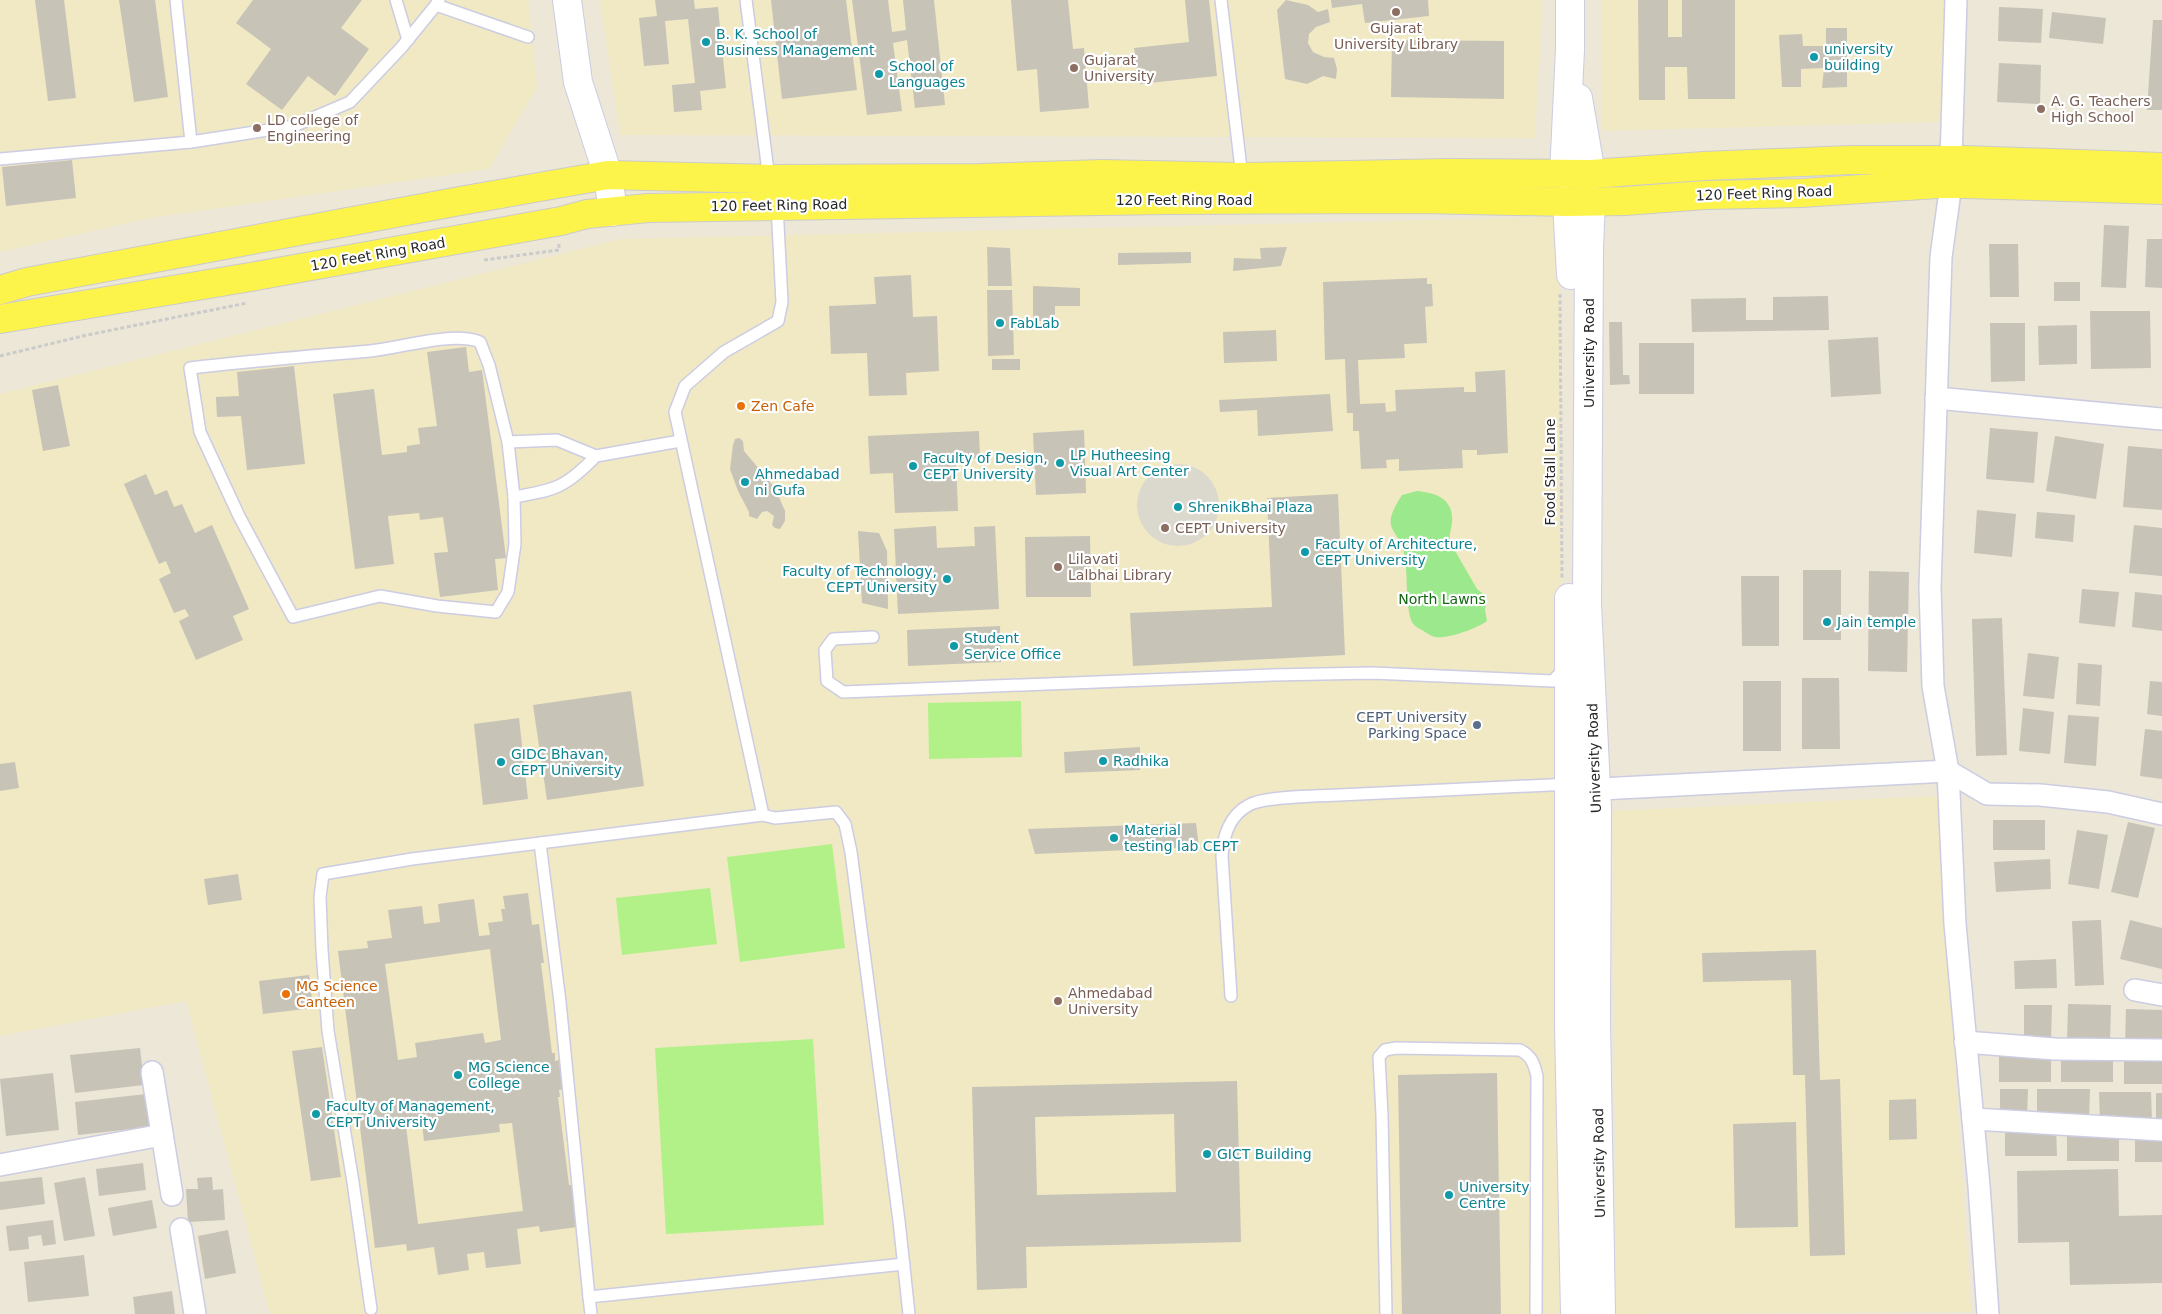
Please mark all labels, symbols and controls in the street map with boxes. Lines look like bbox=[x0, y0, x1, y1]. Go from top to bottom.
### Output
marker: Gujarat University Library bbox=[1390, 6, 1402, 18]
place label: Gujarat University Library bbox=[1334, 20, 1458, 52]
place label: B. K. School of Business Management bbox=[716, 26, 875, 58]
marker: B. K. School of Business Management bbox=[700, 36, 712, 48]
place label: university building bbox=[1824, 41, 1893, 73]
marker: university building bbox=[1808, 51, 1820, 63]
place label: Gujarat University bbox=[1084, 52, 1155, 84]
place label: School of Languages bbox=[889, 58, 965, 90]
marker: Gujarat University bbox=[1068, 62, 1080, 74]
marker: School of Languages bbox=[873, 68, 885, 80]
place label: A. G. Teachers High School bbox=[2051, 93, 2151, 125]
marker: A. G. Teachers High School bbox=[2035, 103, 2047, 115]
place label: LD college of Engineering bbox=[267, 112, 359, 144]
marker: LD college of Engineering bbox=[251, 122, 263, 134]
street label: 120 Feet Ring Road bbox=[1695, 183, 1833, 203]
street label: 120 Feet Ring Road bbox=[1116, 192, 1252, 208]
street label: 120 Feet Ring Road bbox=[711, 196, 847, 214]
street label: 120 Feet Ring Road bbox=[309, 234, 447, 274]
street label: University Road bbox=[1581, 298, 1597, 408]
place label: FabLab bbox=[1010, 315, 1060, 331]
marker: FabLab bbox=[994, 317, 1006, 329]
place label: Zen Cafe bbox=[751, 398, 814, 414]
marker: Zen Cafe bbox=[735, 400, 747, 412]
street label: Food Stall Lane bbox=[1542, 418, 1558, 526]
place label: LP Hutheesing Visual Art Center bbox=[1070, 447, 1189, 479]
place label: Faculty of Design, CEPT University bbox=[923, 450, 1048, 482]
marker: LP Hutheesing Visual Art Center bbox=[1054, 457, 1066, 469]
marker: Faculty of Design, CEPT University bbox=[907, 460, 919, 472]
place label: Ahmedabad ni Gufa bbox=[755, 466, 840, 498]
marker: Ahmedabad ni Gufa bbox=[739, 476, 751, 488]
place label: ShrenikBhai Plaza bbox=[1188, 499, 1313, 515]
marker: ShrenikBhai Plaza bbox=[1172, 501, 1184, 513]
place label: CEPT University bbox=[1175, 520, 1286, 536]
marker: CEPT University bbox=[1159, 522, 1171, 534]
place label: Faculty of Architecture, CEPT University bbox=[1315, 536, 1477, 568]
marker: Faculty of Architecture, CEPT University bbox=[1299, 546, 1311, 558]
place label: Lilavati Lalbhai Library bbox=[1068, 551, 1172, 583]
marker: Lilavati Lalbhai Library bbox=[1052, 561, 1064, 573]
place label: Faculty of Technology, CEPT University bbox=[782, 563, 937, 595]
marker: Faculty of Technology, CEPT University bbox=[941, 573, 953, 585]
park label: North Lawns bbox=[1398, 591, 1486, 607]
place label: Jain temple bbox=[1836, 614, 1916, 630]
marker: Jain temple bbox=[1821, 616, 1833, 628]
place label: Student Service Office bbox=[964, 630, 1061, 662]
marker: Student Service Office bbox=[948, 640, 960, 652]
street label: University Road bbox=[1584, 703, 1604, 813]
place label: CEPT University Parking Space bbox=[1356, 709, 1467, 741]
marker: CEPT University Parking Space bbox=[1471, 719, 1483, 731]
place label: GIDC Bhavan, CEPT University bbox=[511, 746, 622, 778]
place label: Radhika bbox=[1113, 753, 1169, 769]
marker: Radhika bbox=[1097, 755, 1109, 767]
marker: GIDC Bhavan, CEPT University bbox=[495, 756, 507, 768]
place label: Material testing lab CEPT bbox=[1124, 822, 1239, 854]
marker: Material testing lab CEPT bbox=[1108, 832, 1120, 844]
place label: MG Science Canteen bbox=[296, 978, 378, 1010]
place label: Ahmedabad University bbox=[1068, 985, 1153, 1017]
marker: MG Science Canteen bbox=[280, 988, 292, 1000]
marker: Ahmedabad University bbox=[1052, 995, 1064, 1007]
place label: MG Science College bbox=[468, 1059, 550, 1091]
marker: MG Science College bbox=[452, 1069, 464, 1081]
place label: Faculty of Management, CEPT University bbox=[326, 1098, 495, 1130]
marker: Faculty of Management, CEPT University bbox=[310, 1108, 322, 1120]
street label: University Road bbox=[1590, 1108, 1608, 1218]
place label: GICT Building bbox=[1217, 1146, 1312, 1162]
marker: GICT Building bbox=[1201, 1148, 1213, 1160]
place label: University Centre bbox=[1459, 1179, 1530, 1211]
marker: University Centre bbox=[1443, 1189, 1455, 1201]

